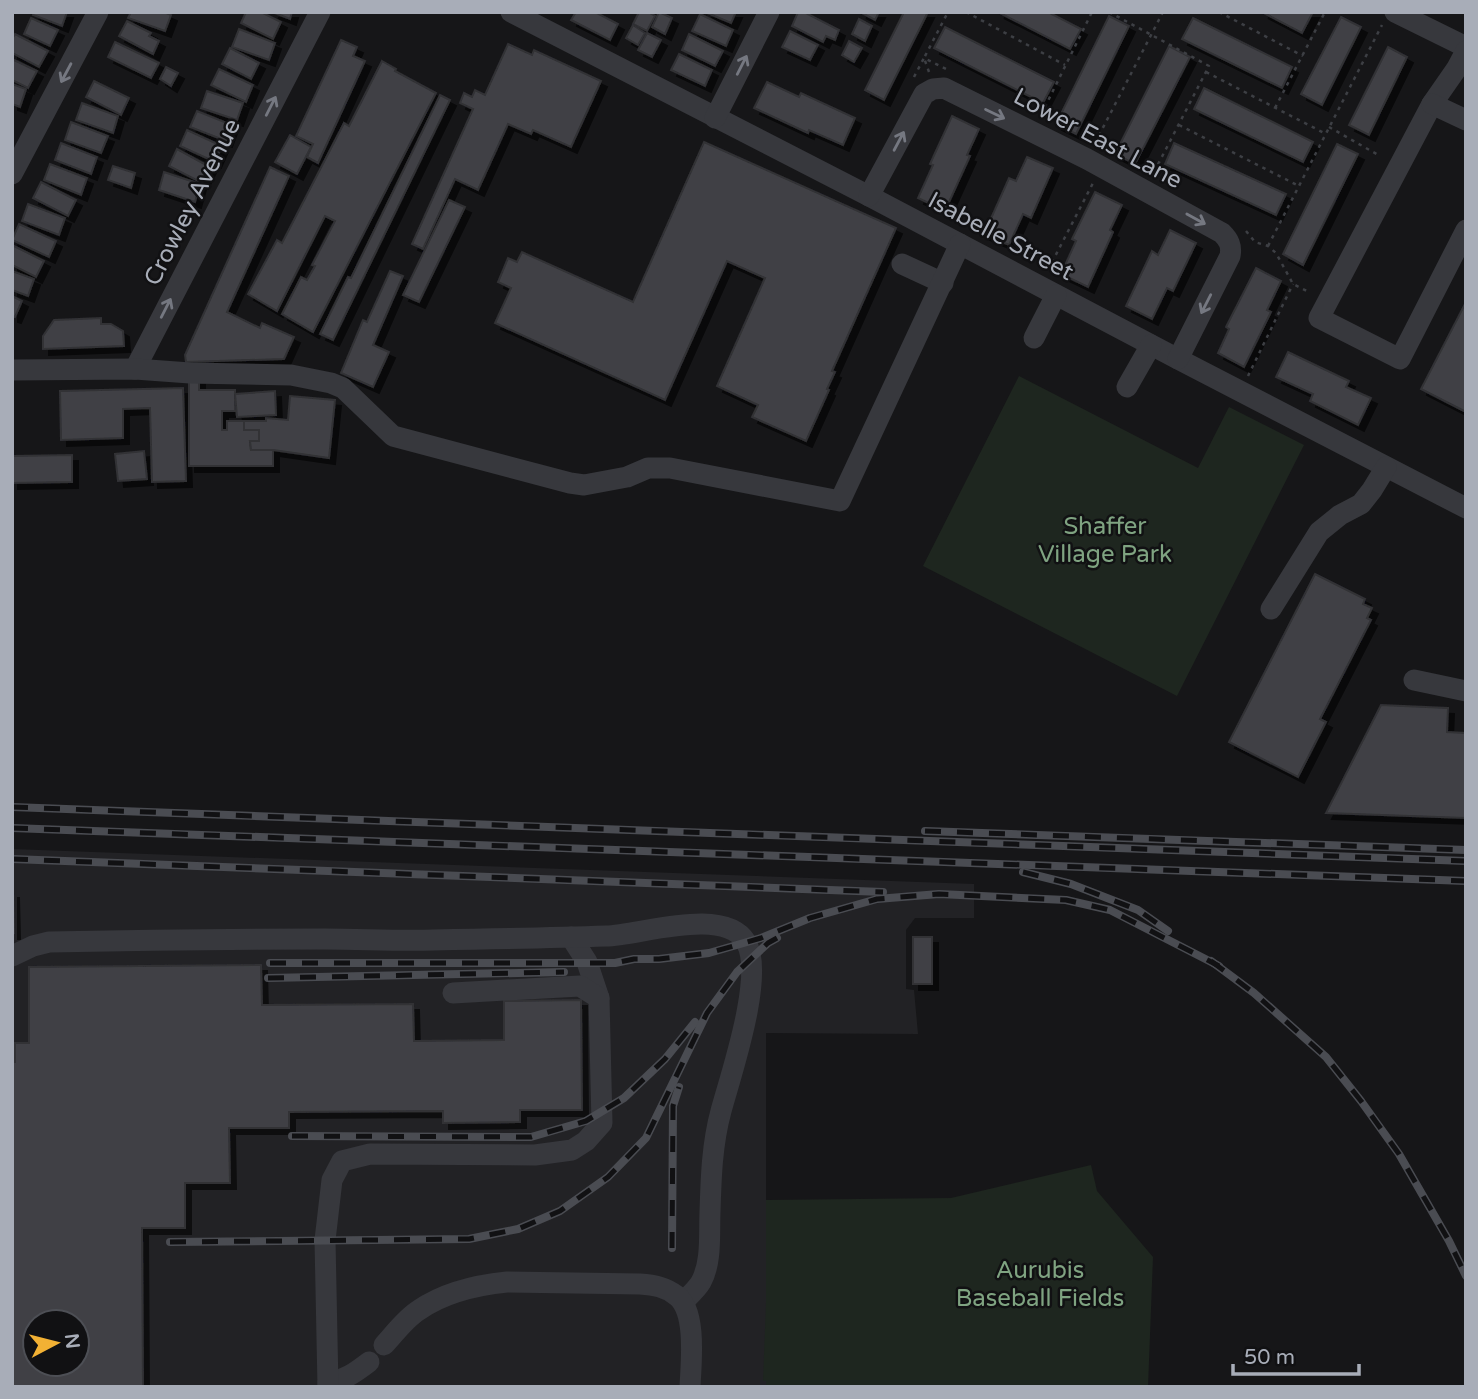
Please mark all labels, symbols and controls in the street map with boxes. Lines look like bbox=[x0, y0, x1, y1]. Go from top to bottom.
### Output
one-way arrow bbox=[735, 55, 749, 76]
one-way arrow bbox=[59, 62, 73, 82]
street label: Lower East Lane bbox=[1008, 82, 1187, 195]
one-way arrow bbox=[265, 96, 278, 117]
one-way arrow bbox=[984, 107, 1005, 121]
street label: Crowley Avenue bbox=[138, 114, 247, 290]
one-way arrow bbox=[892, 131, 906, 151]
street label: Isabelle Street bbox=[923, 186, 1079, 287]
one-way arrow bbox=[1186, 213, 1206, 227]
one-way arrow bbox=[1199, 293, 1213, 314]
one-way arrow bbox=[160, 298, 174, 319]
park label: Shaffer Village Park bbox=[1038, 512, 1172, 569]
park label: Aurubis Baseball Fields bbox=[956, 1256, 1124, 1313]
north arrow bbox=[21, 1308, 91, 1378]
text: N bbox=[60, 1332, 84, 1350]
scale bar bbox=[1233, 1332, 1359, 1376]
text: 50 m bbox=[1244, 1345, 1295, 1370]

